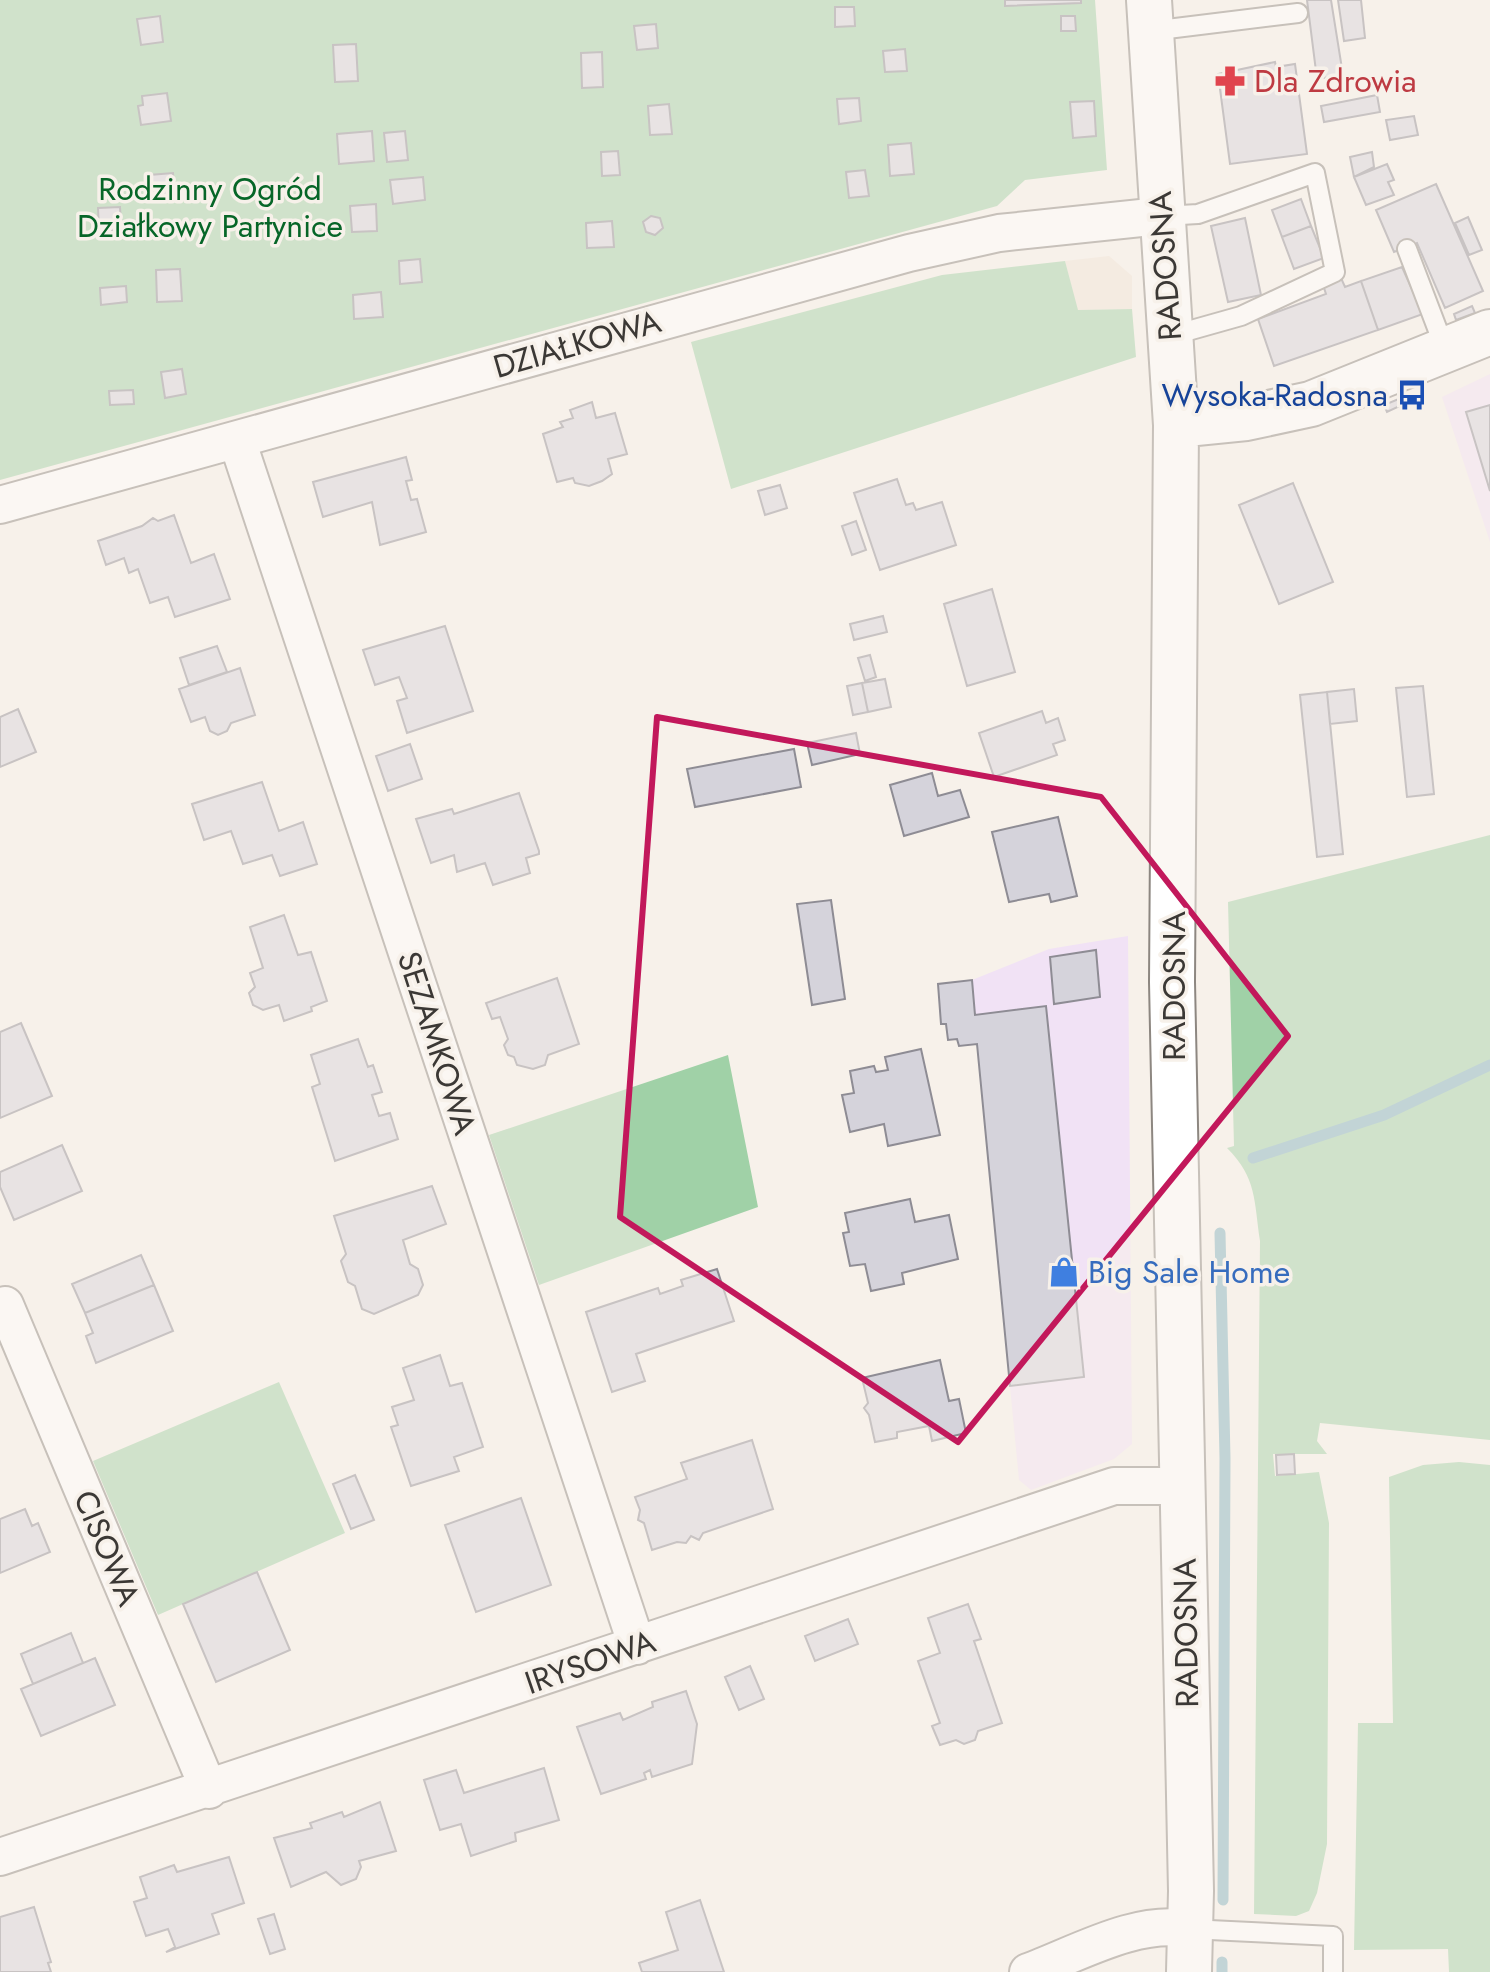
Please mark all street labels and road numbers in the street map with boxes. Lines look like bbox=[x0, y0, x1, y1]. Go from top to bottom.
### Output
street label: RADOSNA bbox=[1137, 190, 1193, 342]
street label: DZIAŁKOWA bbox=[488, 298, 666, 390]
street label: RADOSNA bbox=[1151, 911, 1197, 1061]
street label: SEZAMKOWA bbox=[386, 946, 488, 1140]
street label: CISOWA bbox=[62, 1483, 152, 1613]
street label: RADOSNA bbox=[1162, 1558, 1210, 1708]
street label: IRYSOWA bbox=[519, 1618, 661, 1706]

